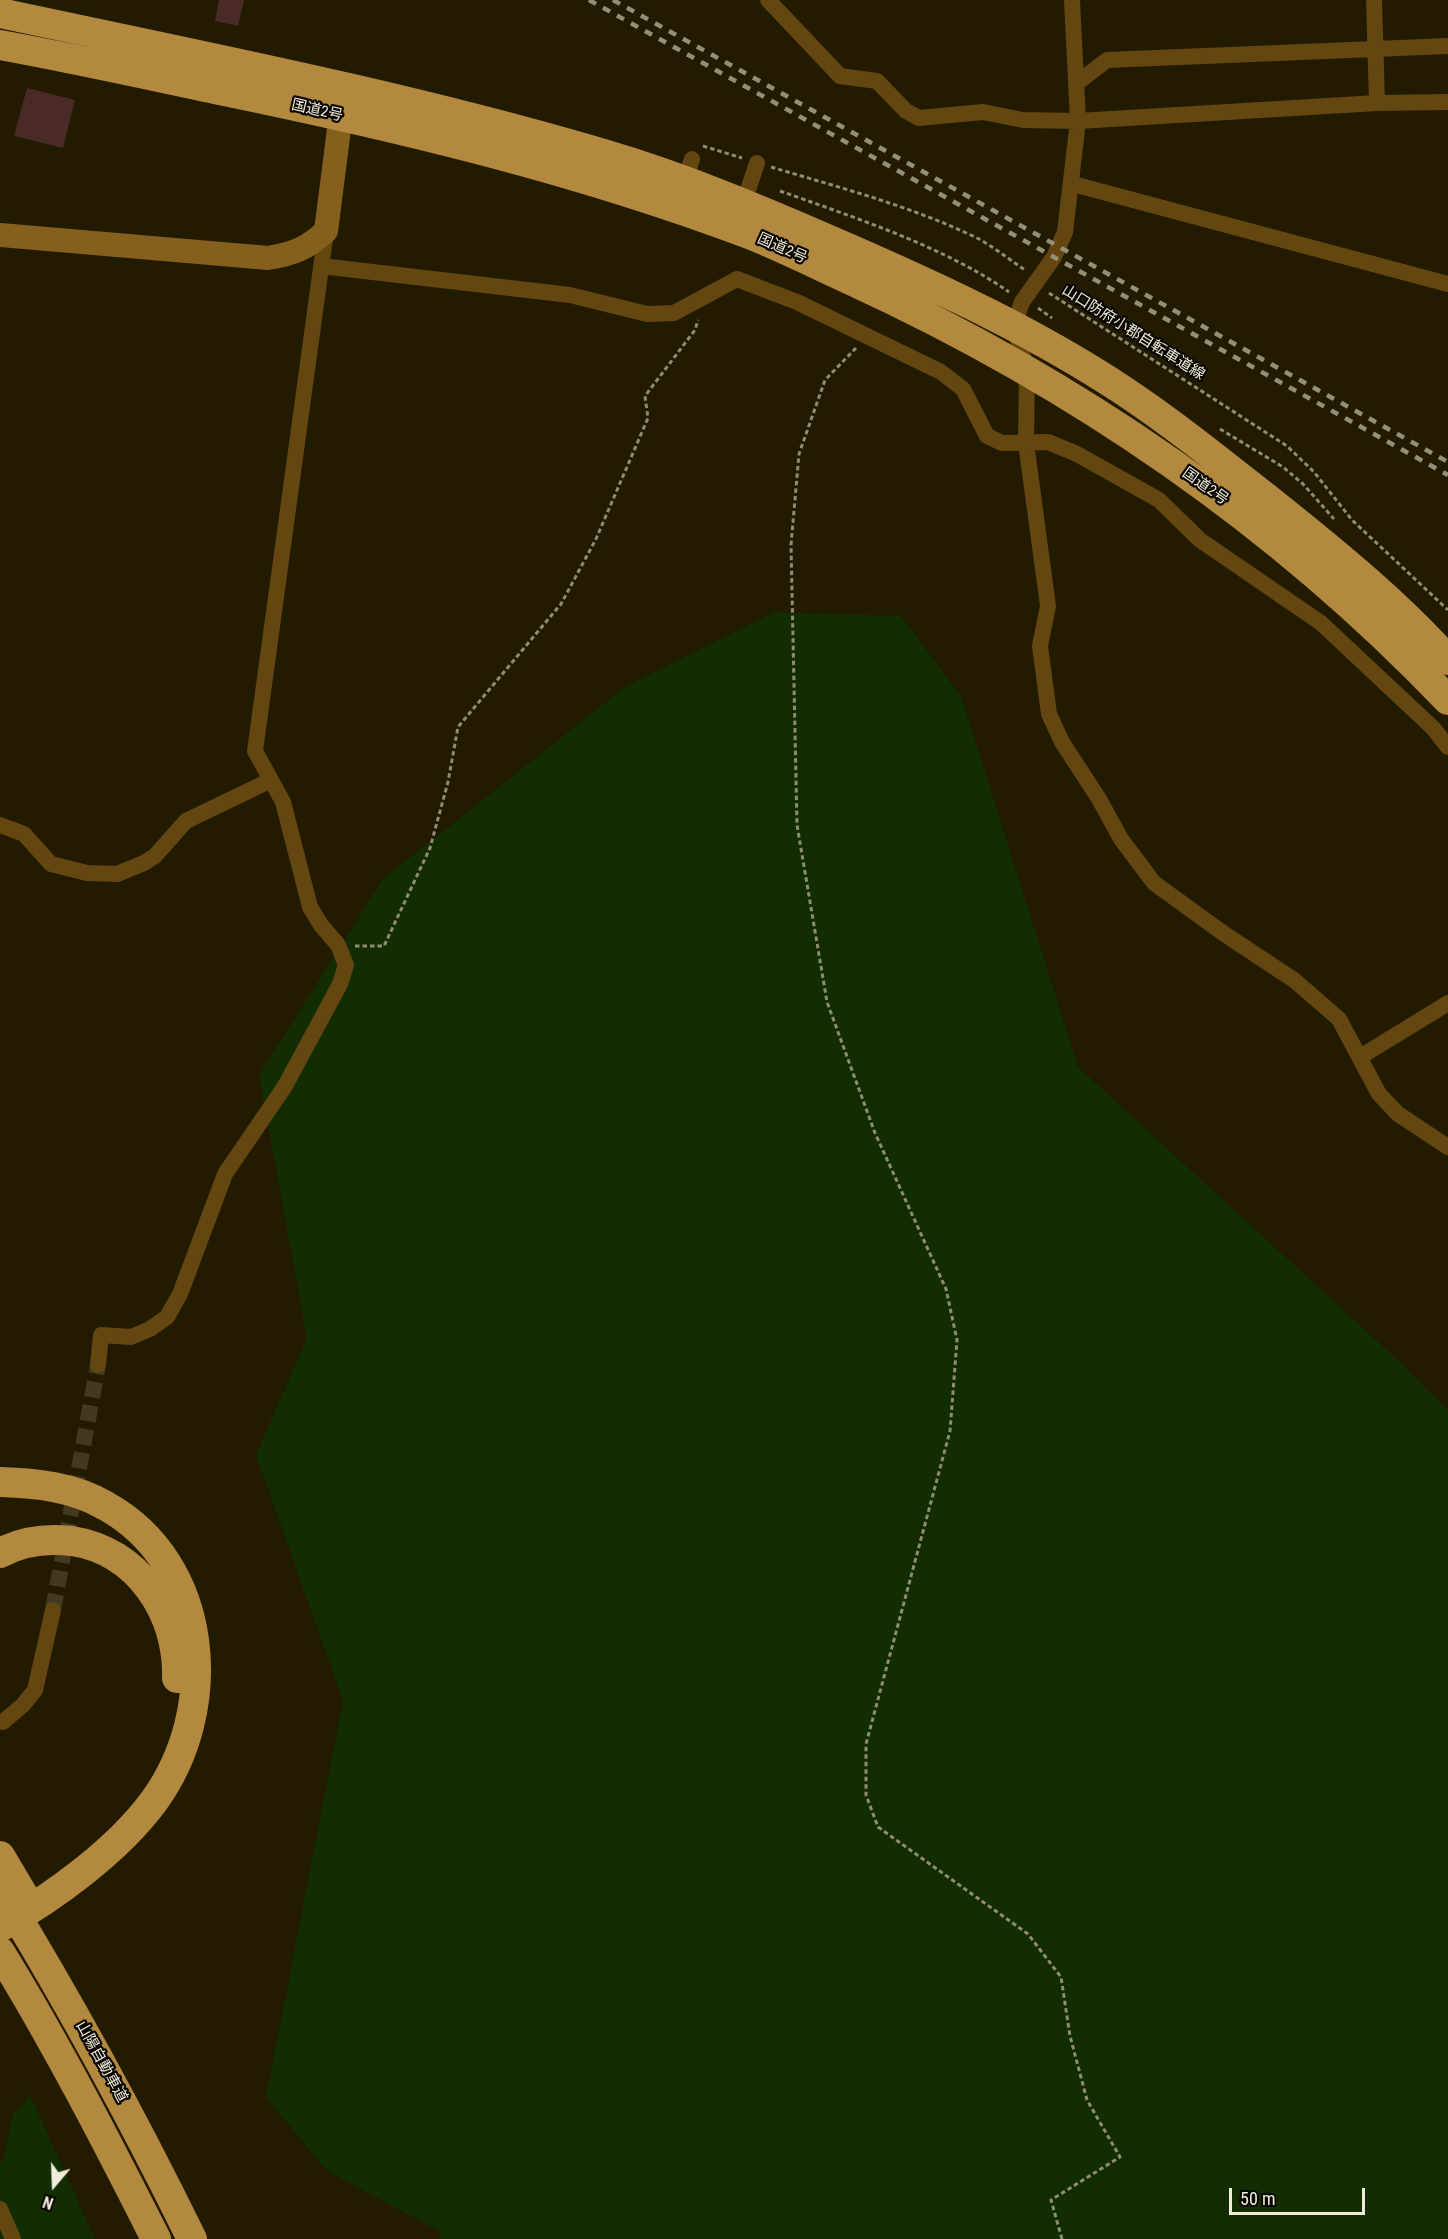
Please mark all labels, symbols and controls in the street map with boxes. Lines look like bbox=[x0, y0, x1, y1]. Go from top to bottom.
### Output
street label: 国道2号 bbox=[289, 96, 345, 126]
street label: 国道2号 bbox=[754, 230, 810, 268]
street label: 山口防府小郡自転車道線 bbox=[1058, 282, 1208, 384]
street label: 国道2号 bbox=[1178, 465, 1232, 509]
street label: 山陽自動車道 bbox=[71, 2018, 131, 2106]
north arrow bbox=[24, 2155, 84, 2215]
scale bar bbox=[1232, 2176, 1368, 2214]
text: 50 m bbox=[1240, 2188, 1275, 2209]
text: N bbox=[40, 2192, 56, 2213]

